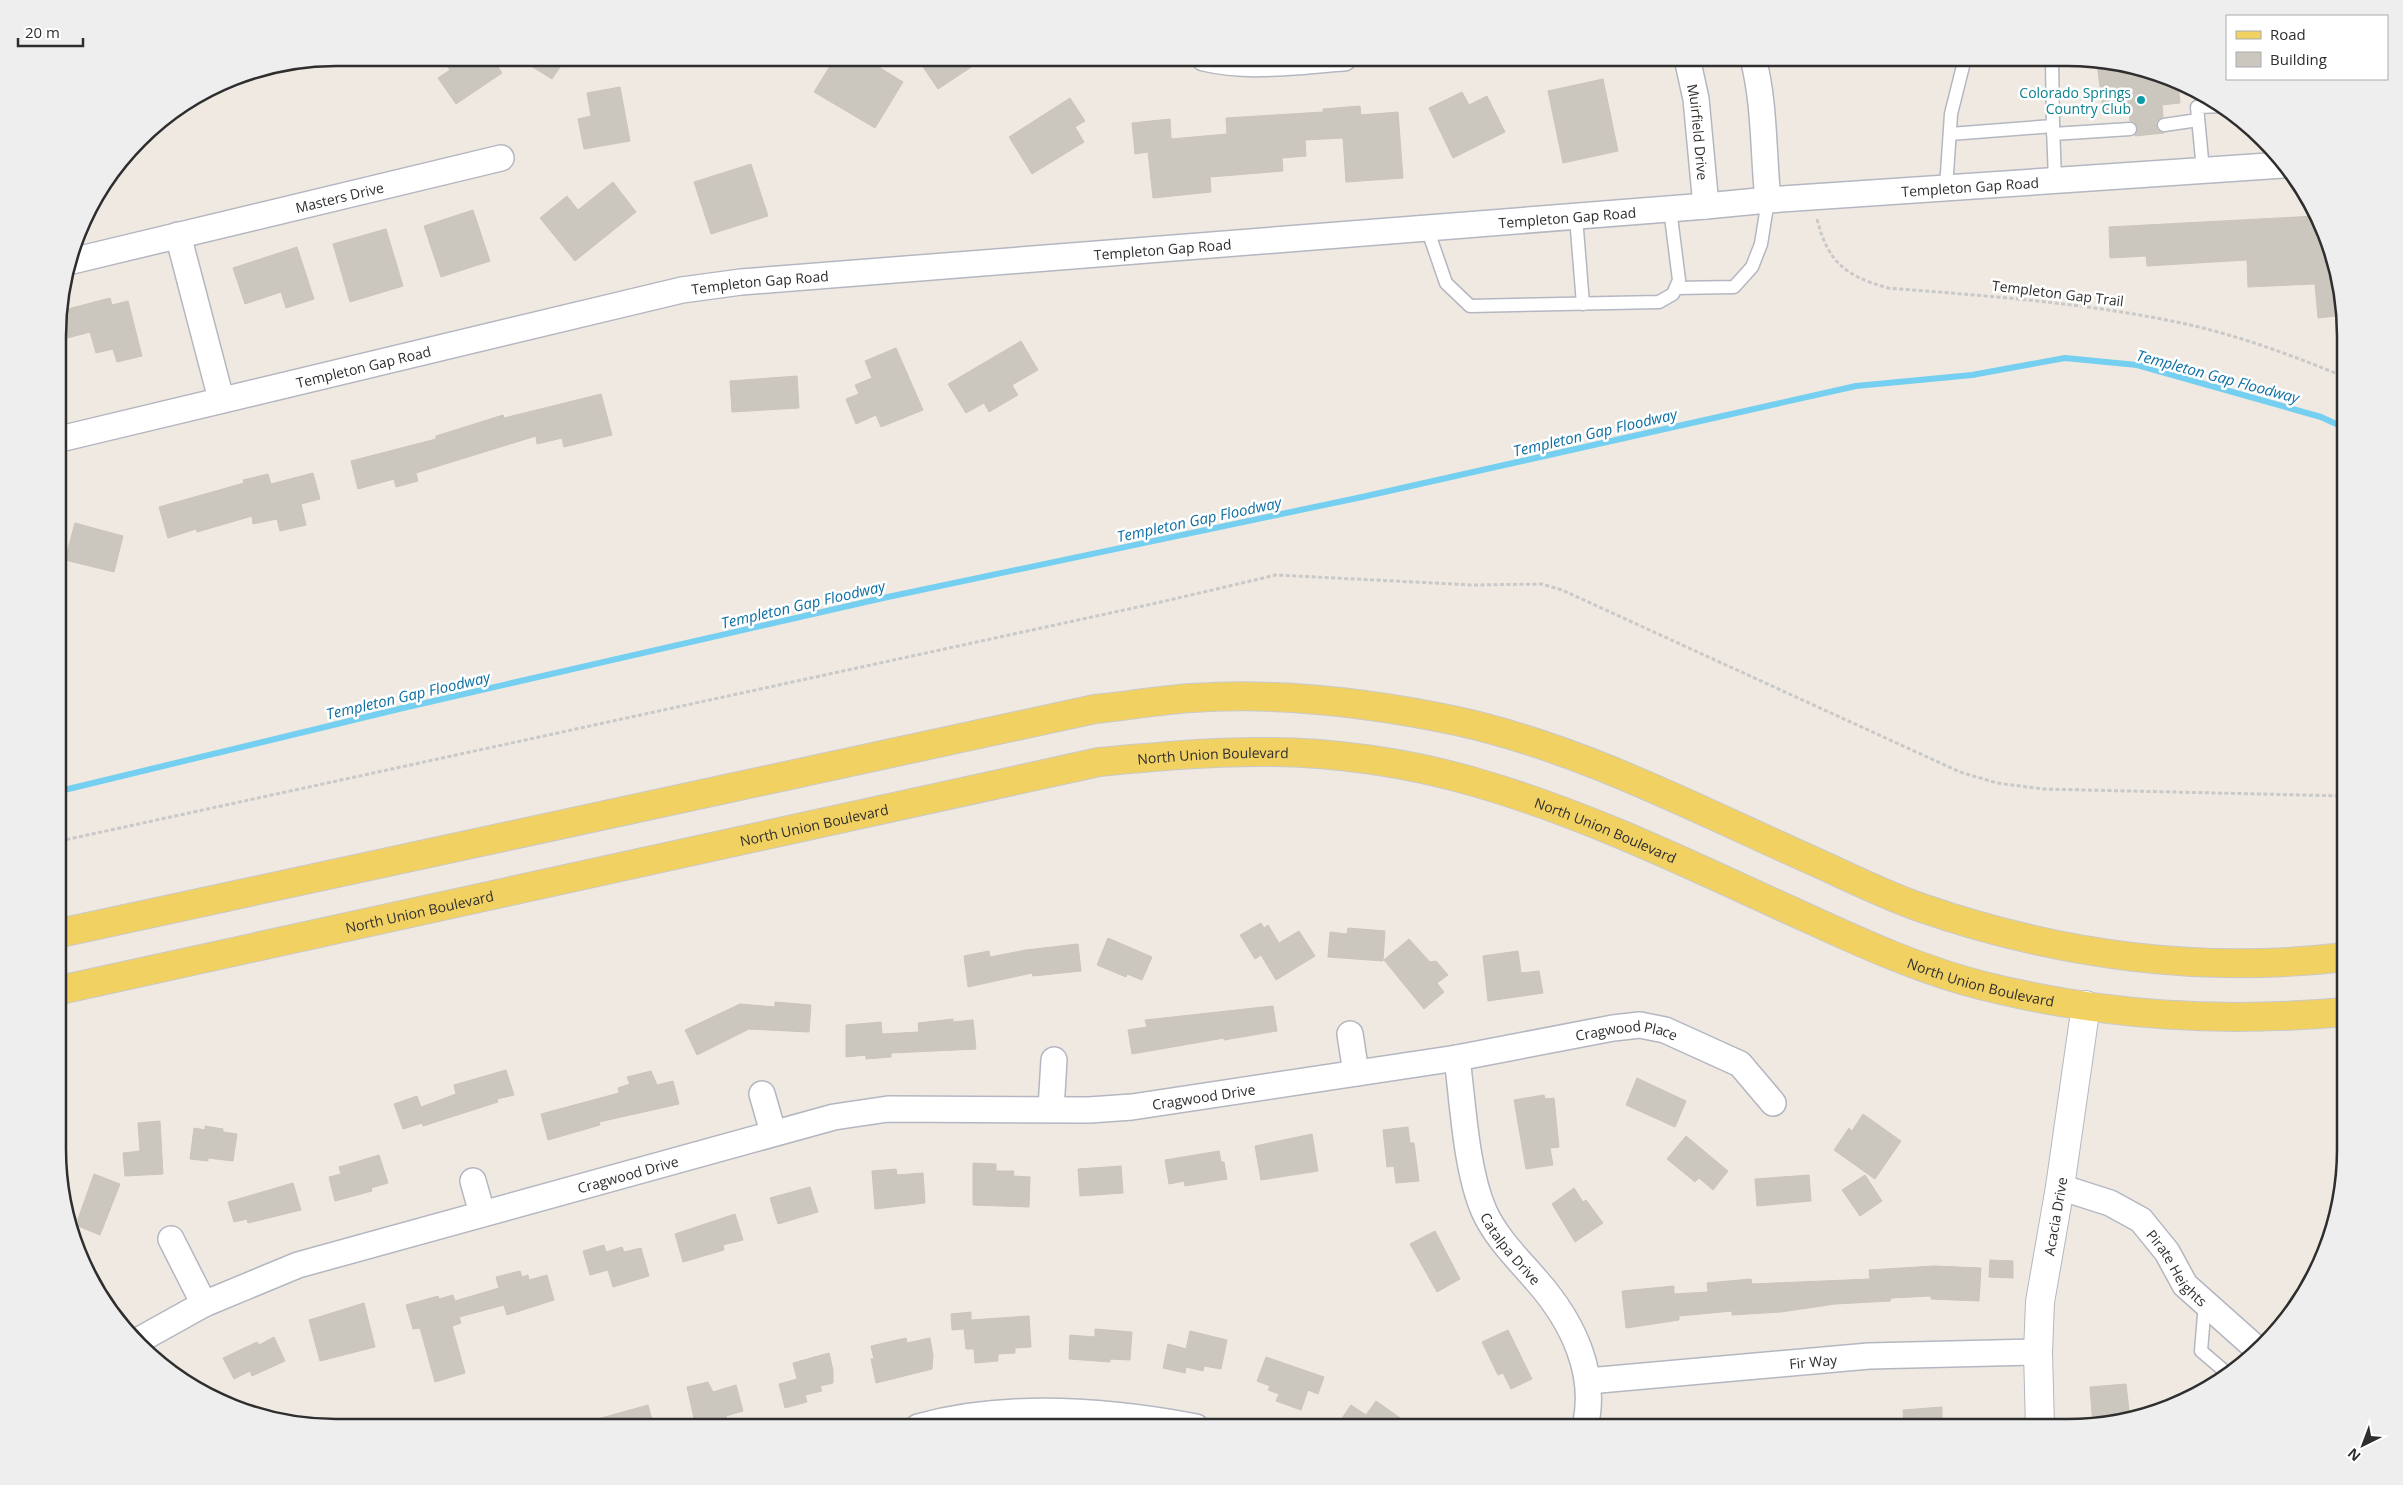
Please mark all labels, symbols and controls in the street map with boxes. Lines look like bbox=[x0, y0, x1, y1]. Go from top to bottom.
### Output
scale bar bbox=[18, 15, 82, 47]
legend bbox=[2226, 15, 2388, 80]
text: 20 m bbox=[25, 22, 60, 42]
text: Road bbox=[2270, 24, 2306, 44]
text: Building bbox=[2270, 49, 2327, 69]
street label: Muirfield Drive bbox=[1683, 82, 1713, 181]
place label: Colorado Springs Country Club bbox=[2019, 83, 2131, 118]
marker: Colorado Springs Country Club bbox=[2135, 94, 2147, 106]
street label: Templeton Gap Road bbox=[1901, 172, 2040, 200]
street label: Masters Drive bbox=[293, 177, 386, 217]
street label: Templeton Gap Road bbox=[1498, 202, 1637, 232]
street label: Templeton Gap Road bbox=[1093, 234, 1232, 264]
street label: Templeton Gap Road bbox=[690, 266, 829, 298]
street label: Templeton Gap Trail bbox=[1991, 275, 2125, 311]
street label: Templeton Gap Road bbox=[294, 341, 433, 392]
water label: Templeton Gap Floodway bbox=[2134, 345, 2303, 408]
water label: Templeton Gap Floodway bbox=[1511, 403, 1680, 461]
water label: Templeton Gap Floodway bbox=[1115, 492, 1284, 546]
water label: Templeton Gap Floodway bbox=[719, 575, 888, 633]
water label: Templeton Gap Floodway bbox=[324, 666, 493, 724]
street label: North Union Boulevard bbox=[1136, 742, 1289, 768]
street label: North Union Boulevard bbox=[1532, 792, 1680, 867]
street label: North Union Boulevard bbox=[738, 799, 890, 850]
street label: North Union Boulevard bbox=[343, 886, 495, 937]
street label: North Union Boulevard bbox=[1905, 953, 2056, 1010]
street label: Cragwood Place bbox=[1574, 1015, 1681, 1045]
street label: Cragwood Drive bbox=[1151, 1079, 1257, 1113]
street label: Cragwood Drive bbox=[575, 1151, 681, 1197]
street label: Acacia Drive bbox=[2039, 1176, 2071, 1257]
street label: Catalpa Drive bbox=[1477, 1209, 1545, 1289]
street label: Pirate Heights bbox=[2143, 1225, 2212, 1310]
street label: Fir Way bbox=[1788, 1349, 1839, 1373]
north arrow bbox=[2338, 1420, 2388, 1470]
text: N bbox=[2343, 1444, 2365, 1466]

